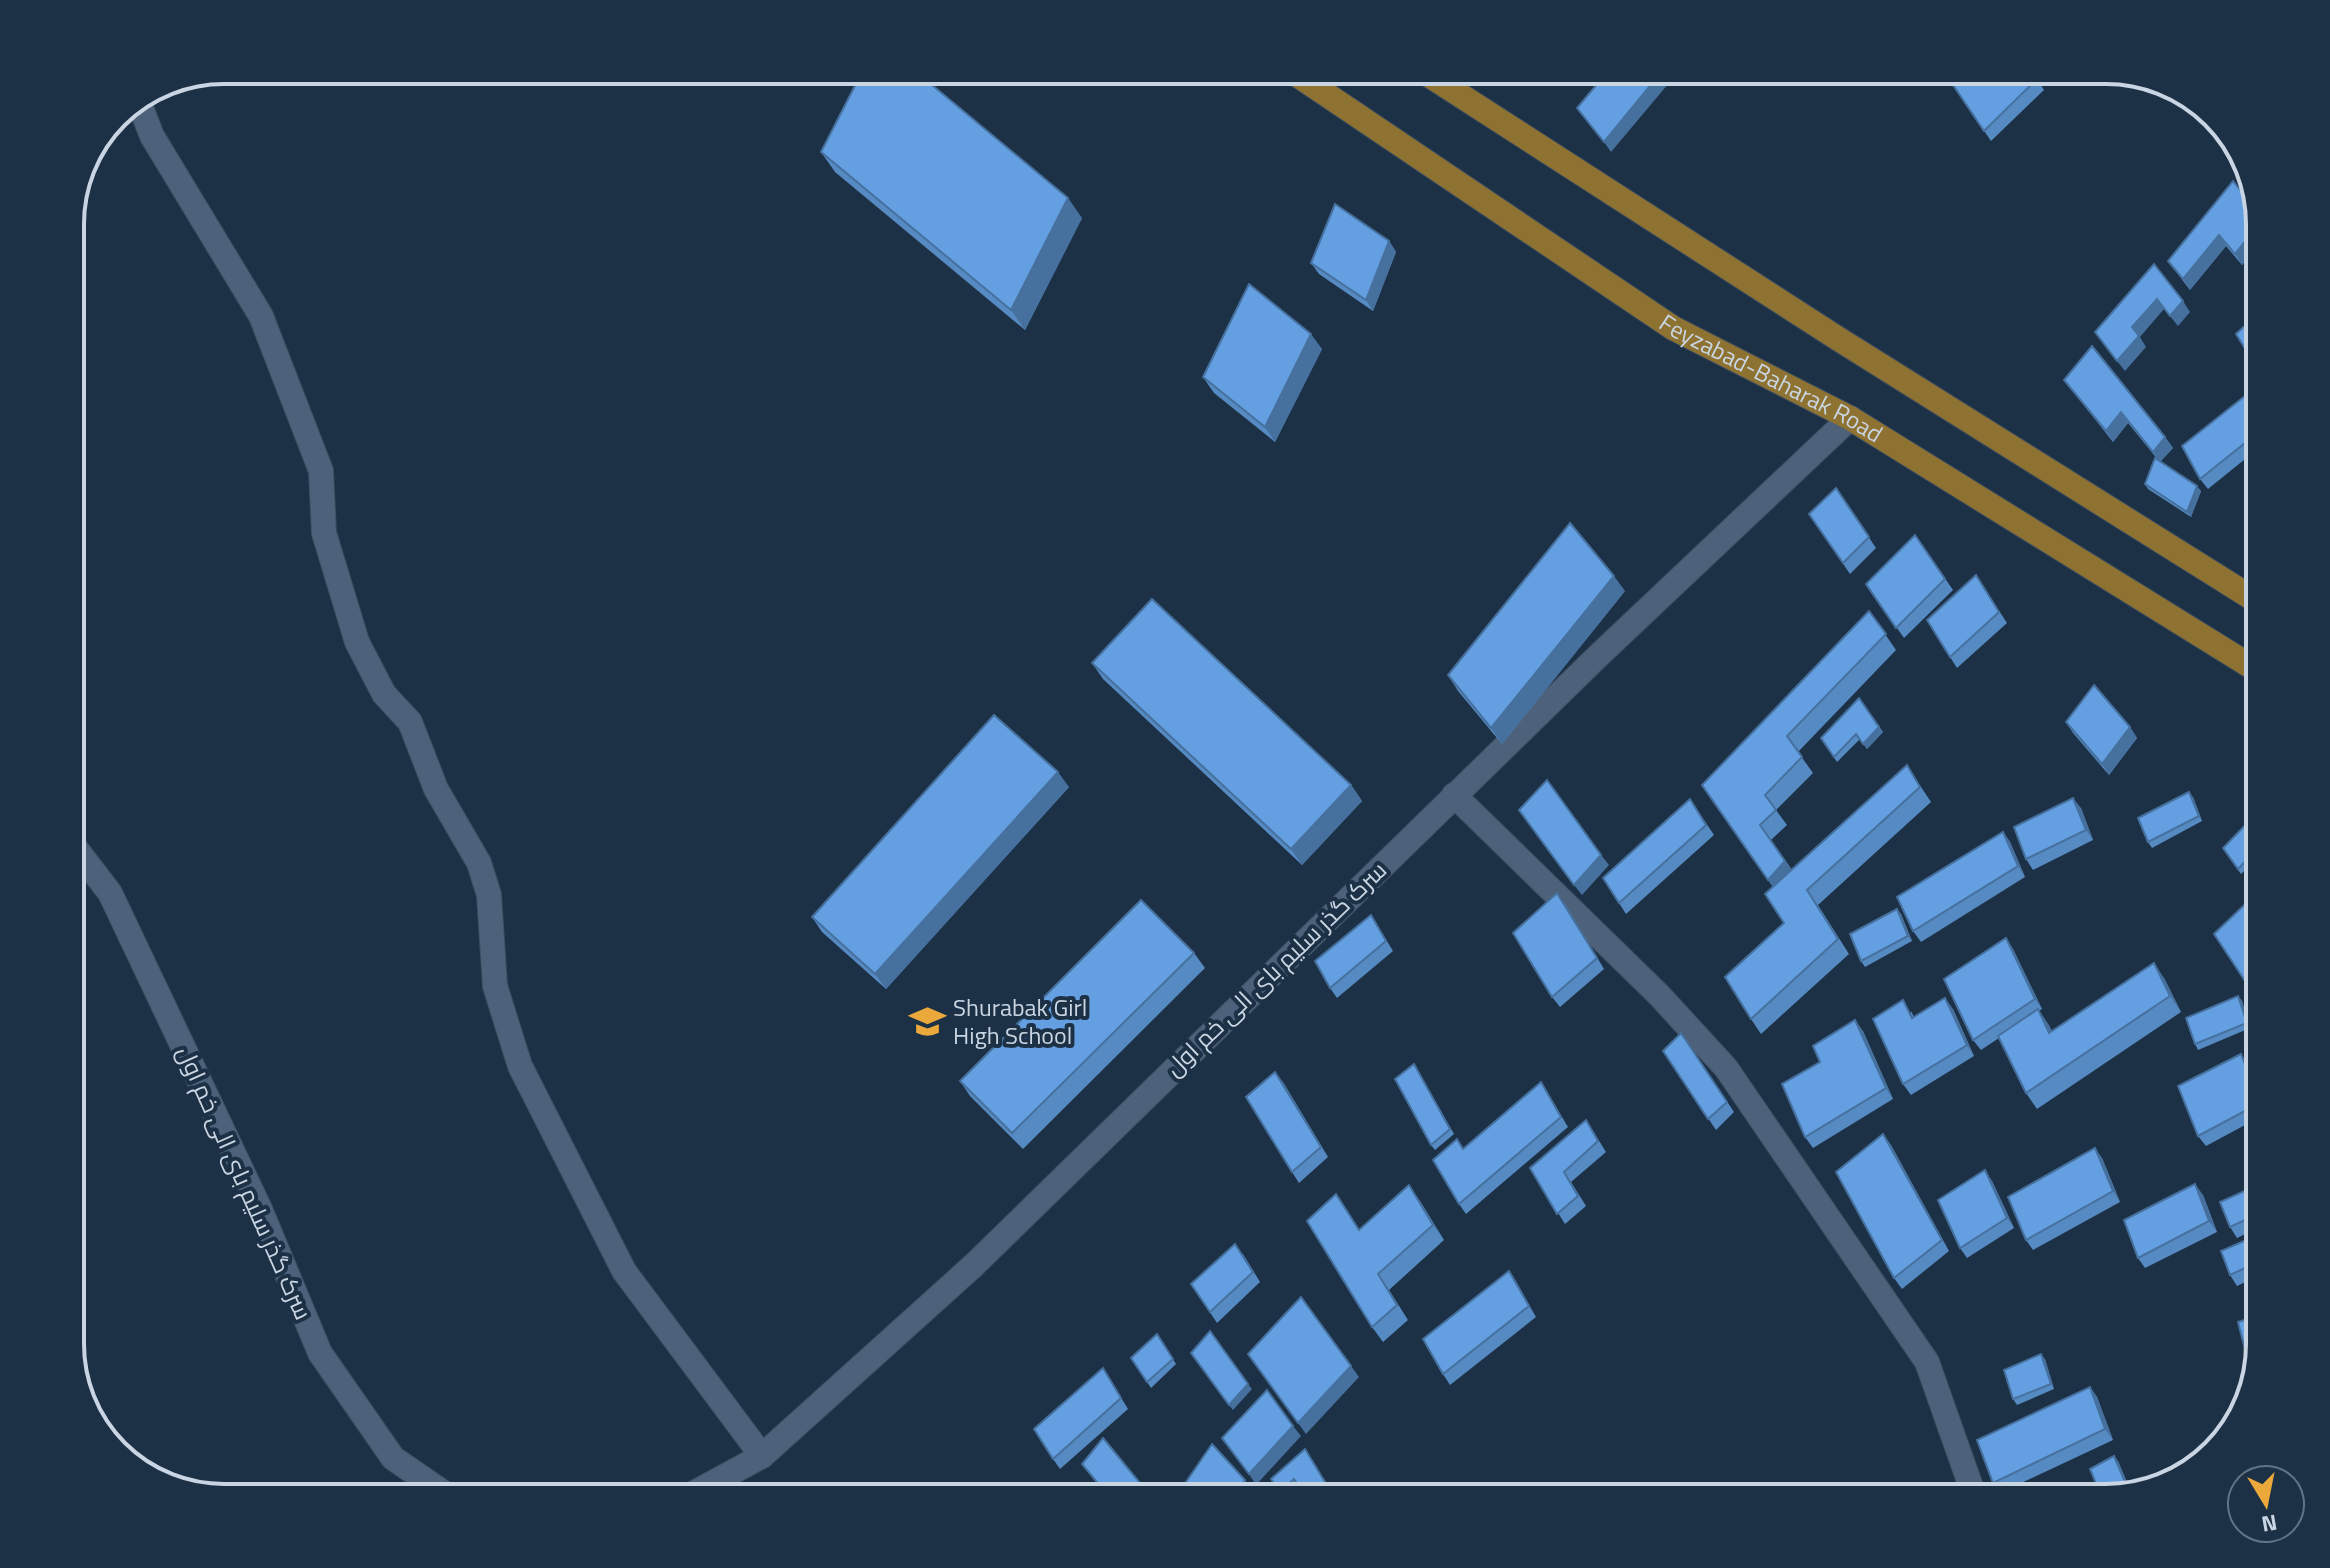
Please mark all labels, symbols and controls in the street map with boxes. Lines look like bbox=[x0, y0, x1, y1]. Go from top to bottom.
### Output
street label: Feyzabad-Baharak Road bbox=[1652, 305, 1890, 451]
street label: سرک گذر سلیم بای الی خم اول bbox=[1156, 852, 1394, 1084]
place label: Shurabak Girl High School bbox=[953, 989, 1087, 1053]
school or university icon: Shurabak Girl High School bbox=[908, 1003, 946, 1041]
street label: سرک گذر سلیم بای الی خم اول bbox=[168, 1040, 322, 1325]
north arrow bbox=[2226, 1464, 2306, 1544]
text: N bbox=[2259, 1506, 2280, 1542]

